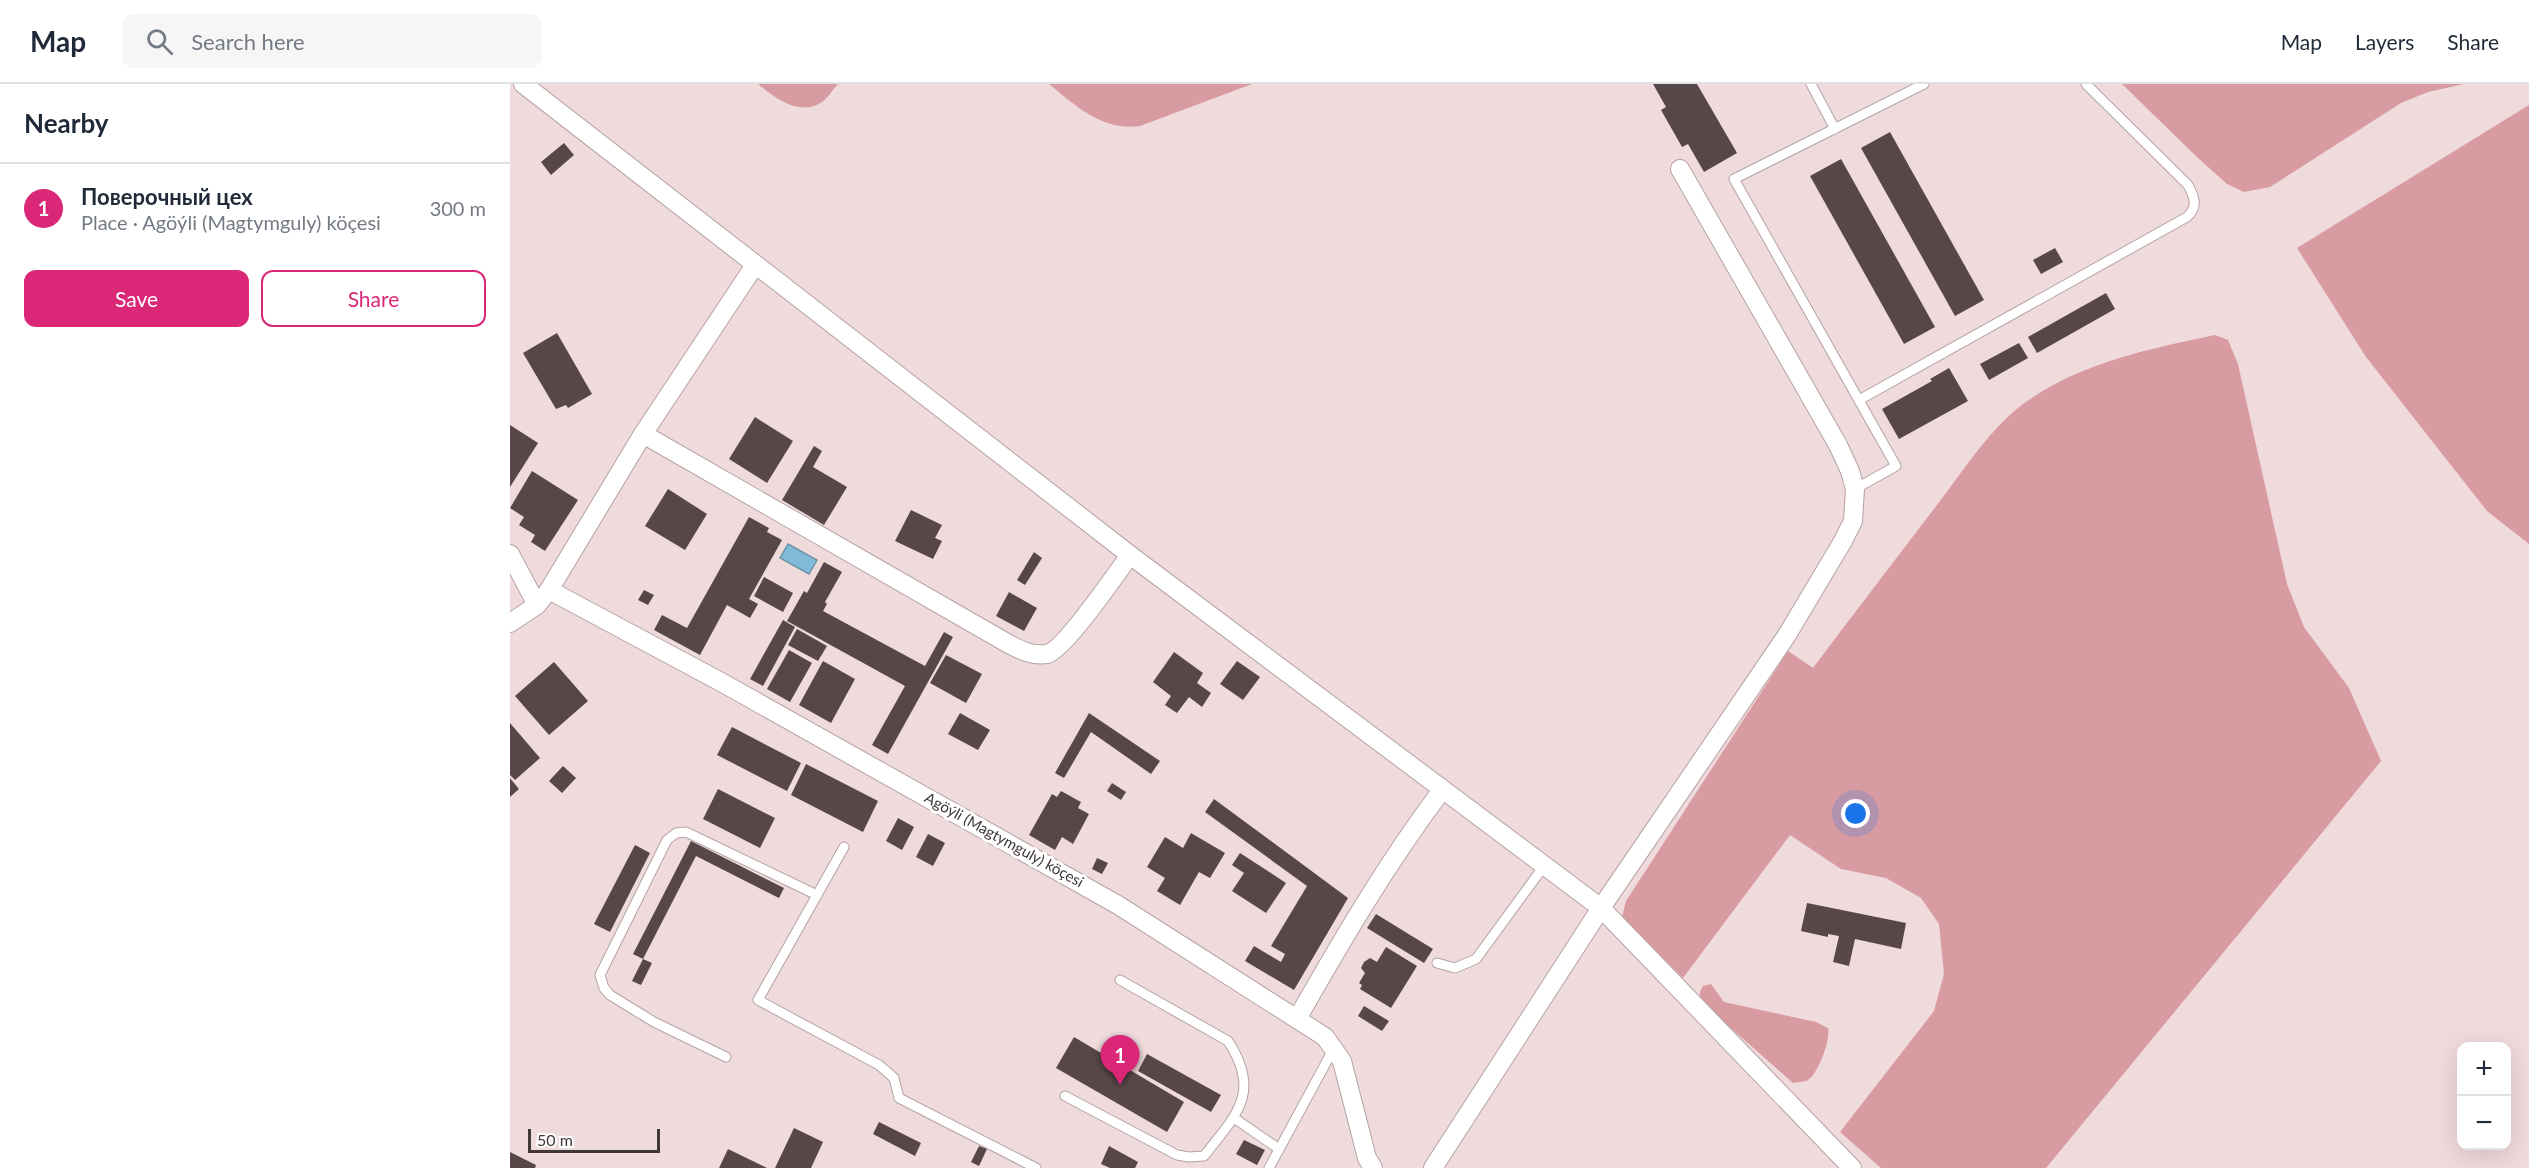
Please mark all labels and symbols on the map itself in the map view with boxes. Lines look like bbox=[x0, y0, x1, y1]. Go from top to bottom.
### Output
street label: Agöýli (Magtymguly) köçesi bbox=[922, 788, 1087, 890]
your location bbox=[1841, 799, 1870, 828]
pin: 1 bbox=[1100, 1036, 1140, 1085]
scale bar bbox=[528, 1126, 660, 1154]

